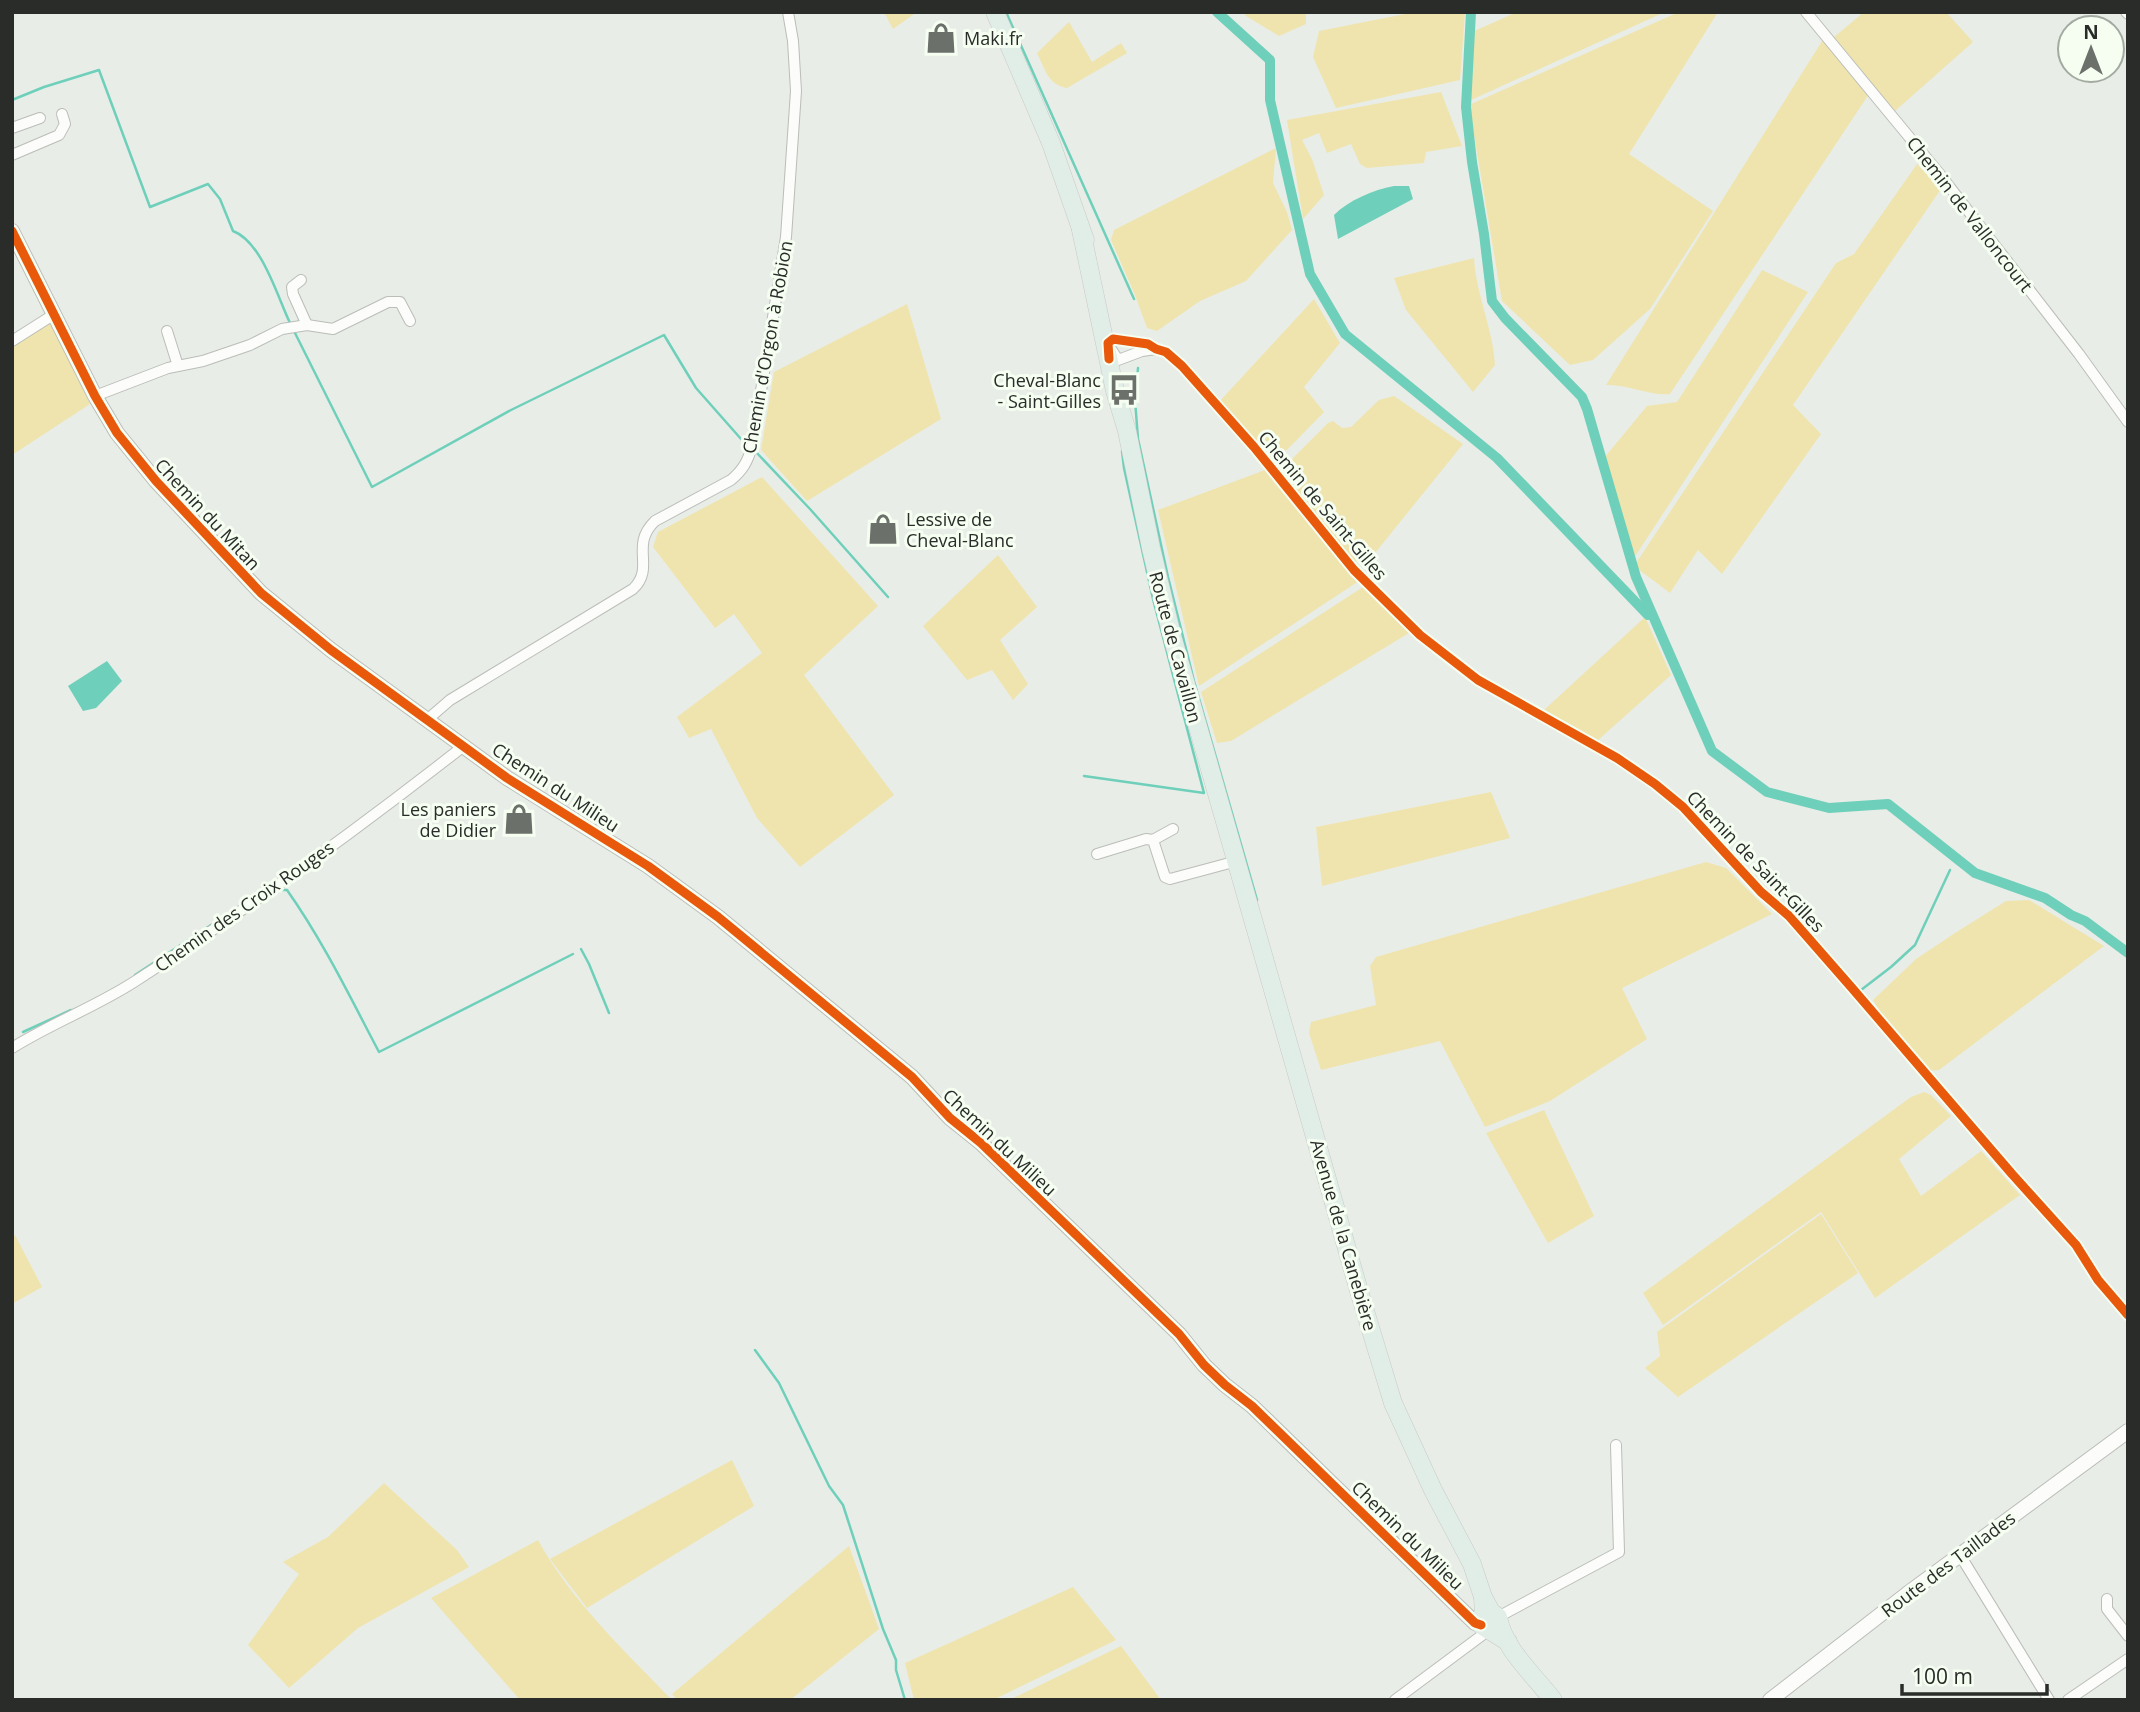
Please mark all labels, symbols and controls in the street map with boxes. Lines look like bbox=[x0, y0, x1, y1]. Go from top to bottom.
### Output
north arrow bbox=[2056, 14, 2126, 84]
text: N bbox=[2083, 19, 2099, 45]
shop icon: Maki.fr bbox=[924, 21, 958, 55]
place label: Maki.fr bbox=[964, 26, 1023, 50]
street label: Chemin de Valloncourt bbox=[1902, 131, 2038, 297]
street label: Chemin d'Orgon à Robion bbox=[736, 239, 798, 455]
place label: Cheval-Blanc - Saint-Gilles bbox=[993, 368, 1101, 413]
bus stop icon: Cheval-Blanc - Saint-Gilles bbox=[1107, 373, 1141, 407]
street label: Chemin de Saint-Gilles bbox=[1253, 425, 1393, 585]
street label: Chemin du Mitan bbox=[150, 453, 266, 575]
place label: Lessive de Cheval-Blanc bbox=[906, 507, 1014, 552]
shop icon: Lessive de Cheval-Blanc bbox=[866, 512, 900, 546]
street label: Route de Cavaillon bbox=[1144, 569, 1208, 725]
street label: Chemin du Milieu bbox=[488, 737, 624, 837]
street label: Chemin de Saint-Gilles bbox=[1682, 785, 1830, 937]
place label: Les paniers de Didier bbox=[401, 797, 497, 842]
shop icon: Les paniers de Didier bbox=[502, 802, 536, 836]
street label: Chemin des Croix Rouges bbox=[150, 835, 338, 977]
street label: Chemin du Milieu bbox=[938, 1083, 1062, 1201]
street label: Avenue de la Canebière bbox=[1305, 1137, 1383, 1333]
street label: Chemin du Milieu bbox=[1347, 1475, 1469, 1595]
street label: Route des Taillades bbox=[1876, 1506, 2020, 1622]
scale bar bbox=[1902, 1652, 2047, 1696]
text: 100 m bbox=[1912, 1662, 1973, 1690]

